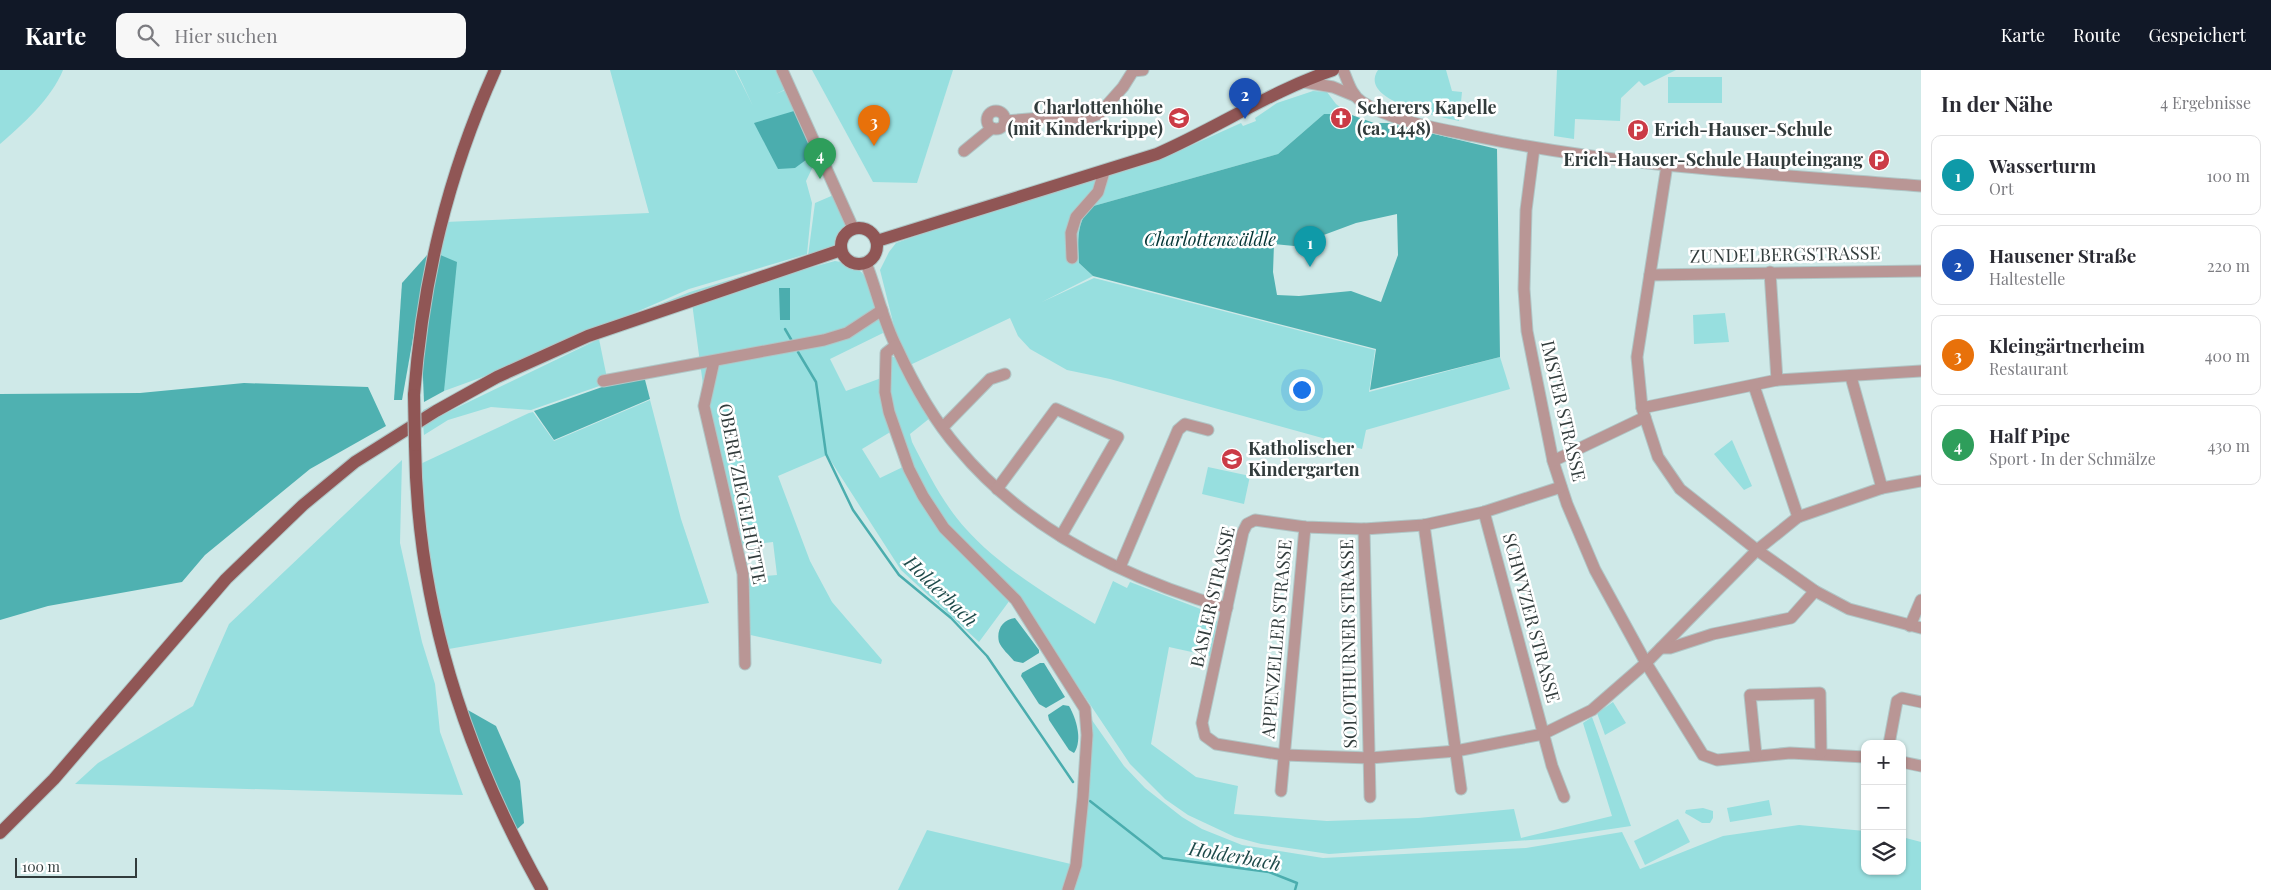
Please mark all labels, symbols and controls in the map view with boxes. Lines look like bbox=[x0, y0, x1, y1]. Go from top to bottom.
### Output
search box bbox=[116, 13, 466, 58]
text: Karte bbox=[25, 19, 86, 51]
icon: search bbox=[134, 21, 162, 49]
text: Hier suchen bbox=[174, 22, 277, 48]
text: Karte bbox=[2001, 23, 2045, 47]
text: Route bbox=[2073, 23, 2121, 47]
text: Gespeichert bbox=[2149, 23, 2246, 47]
pin: 2 bbox=[1229, 78, 1261, 119]
text: In der Nähe bbox=[1941, 89, 2053, 117]
text: 4 Ergebnisse bbox=[2160, 92, 2251, 113]
place label: Charlottenhöhe (mit Kinderkrippe) bbox=[1007, 95, 1163, 140]
place label: Scherers Kapelle (ca. 1448) bbox=[1357, 95, 1497, 140]
pin: 3 bbox=[858, 105, 890, 146]
school or university icon: Charlottenhöhe (mit Kinderkrippe) bbox=[1167, 106, 1191, 130]
church icon: Scherers Kapelle (ca. 1448) bbox=[1329, 106, 1353, 130]
place label: Erich-Hauser-Schule bbox=[1654, 117, 1832, 141]
parking icon: Erich-Hauser-Schule bbox=[1626, 118, 1650, 142]
pin: 4 bbox=[804, 138, 836, 179]
place label: Erich-Hauser-Schule Haupteingang bbox=[1563, 147, 1863, 171]
parking icon: Erich-Hauser-Schule Haupteingang bbox=[1867, 148, 1891, 172]
text: Wasserturm bbox=[1989, 152, 2096, 178]
text: 1 bbox=[1955, 165, 1961, 186]
text: 100 m bbox=[2207, 165, 2250, 186]
text: Ort bbox=[1989, 178, 2014, 199]
pin: 1 bbox=[1294, 226, 1326, 267]
park label: Charlottenwäldle bbox=[1144, 227, 1276, 251]
street label: ZUNDELBERGSTRASSE bbox=[1689, 240, 1881, 268]
text: Hausener Straße bbox=[1989, 242, 2136, 268]
text: 2 bbox=[1954, 255, 1962, 276]
text: 220 m bbox=[2207, 255, 2250, 276]
text: Haltestelle bbox=[1989, 268, 2065, 289]
text: Kleingärtnerheim bbox=[1989, 332, 2145, 358]
street label: IMSTER STRASSE bbox=[1536, 338, 1592, 484]
text: 3 bbox=[1954, 345, 1962, 366]
text: 400 m bbox=[2205, 345, 2250, 366]
text: Restaurant bbox=[1989, 358, 2068, 379]
your location bbox=[1289, 377, 1315, 403]
street label: OBERE ZIEGELHÜTTE bbox=[714, 401, 772, 586]
text: Half Pipe bbox=[1989, 422, 2070, 448]
text: 4 bbox=[1954, 435, 1962, 456]
text: 430 m bbox=[2207, 435, 2250, 456]
place label: Katholischer Kindergarten bbox=[1248, 436, 1360, 481]
school or university icon: Katholischer Kindergarten bbox=[1220, 447, 1244, 471]
text: Sport · In der Schmälze bbox=[1989, 448, 2156, 469]
street label: BASLER STRASSE bbox=[1184, 524, 1240, 670]
street label: SCHWYZER STRASSE bbox=[1498, 530, 1566, 705]
street label: APPENZELLER STRASSE bbox=[1255, 538, 1297, 740]
street label: SOLOTHURNER STRASSE bbox=[1334, 539, 1362, 749]
water label: Holderbach bbox=[899, 548, 984, 632]
map controls bbox=[1861, 740, 1906, 875]
button: + bbox=[1861, 740, 1906, 785]
button: − bbox=[1861, 785, 1906, 830]
button: layers bbox=[1861, 830, 1906, 875]
water label: Holderbach bbox=[1186, 834, 1283, 876]
scale bar bbox=[15, 855, 138, 878]
text: 100 m bbox=[22, 857, 60, 876]

